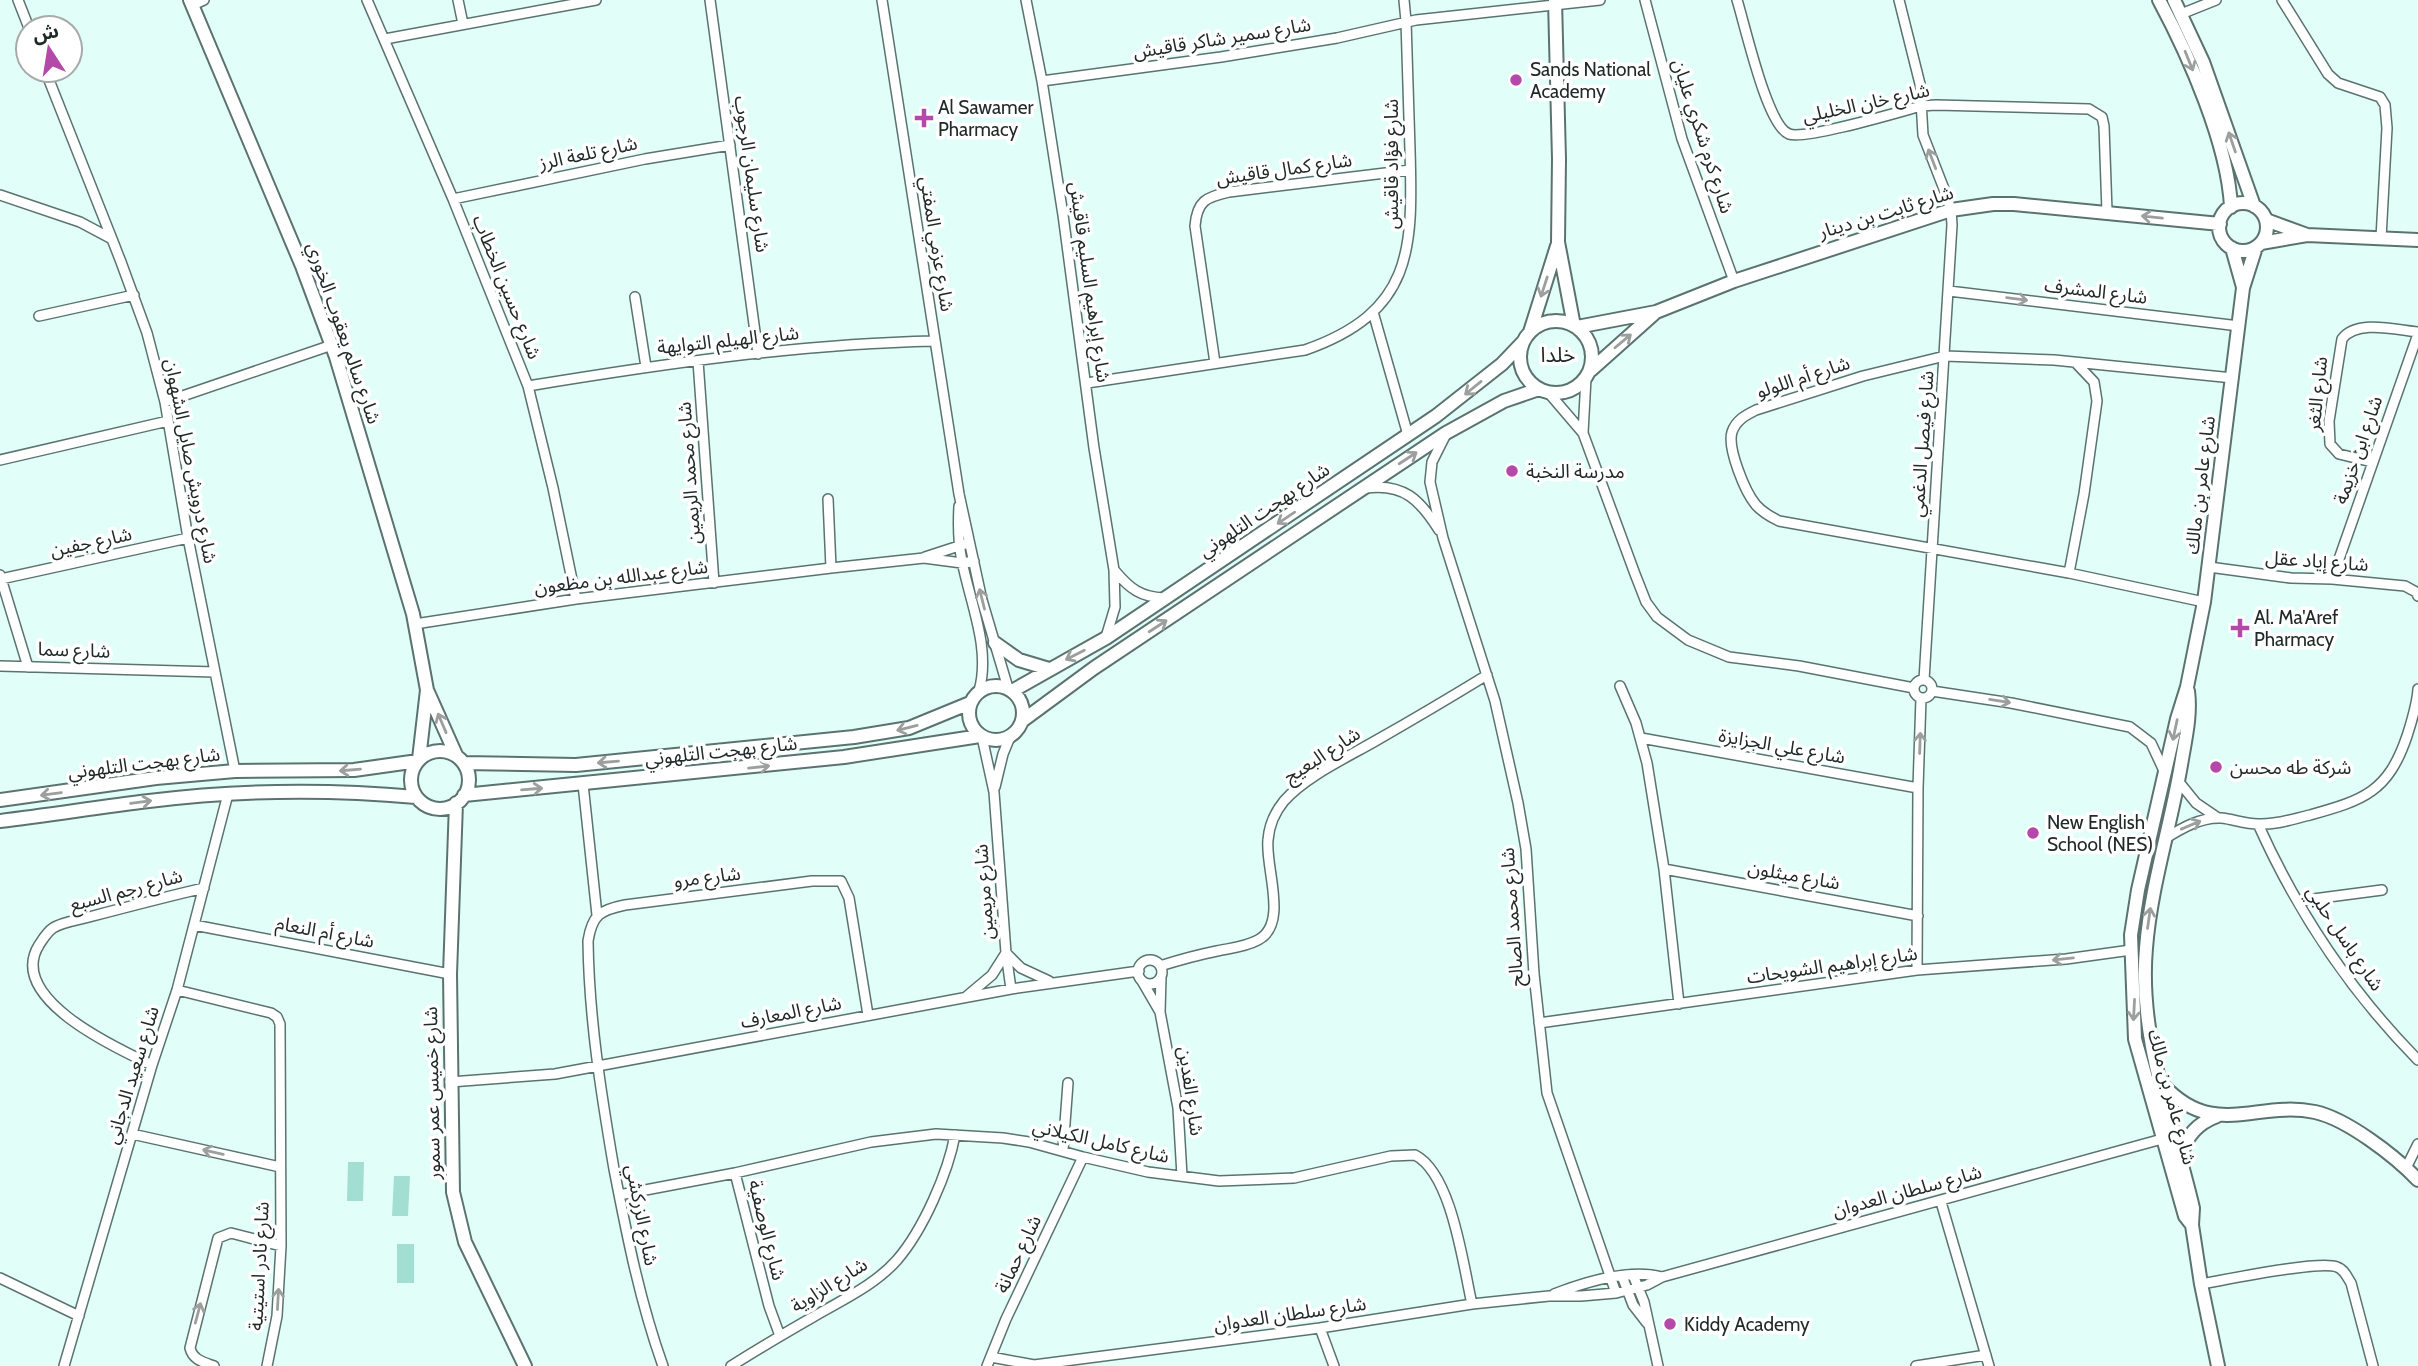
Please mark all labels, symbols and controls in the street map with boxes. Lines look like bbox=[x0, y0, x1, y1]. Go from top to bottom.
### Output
street label: شارع سمير شاكر قاقيش bbox=[1131, 13, 1313, 65]
north arrow bbox=[14, 14, 84, 84]
text: ش bbox=[30, 19, 61, 47]
one-way arrow bbox=[2183, 50, 2196, 72]
street label: شارع كرم شكري عليان bbox=[1664, 56, 1739, 217]
place label: Sands National Academy bbox=[1530, 58, 1651, 103]
marker: Sands National Academy bbox=[1508, 72, 1524, 88]
street label: شارع خان الخليلي bbox=[1800, 78, 1932, 131]
street label: شارع سليمان الرجوب bbox=[728, 94, 774, 254]
place label: Al Sawamer Pharmacy bbox=[938, 96, 1034, 141]
street label: شارع فؤاد قاقيش bbox=[1380, 99, 1405, 229]
marker: Al Sawamer Pharmacy bbox=[916, 110, 932, 126]
street label: شارع تلعة الرز bbox=[536, 131, 640, 177]
one-way arrow bbox=[2225, 131, 2237, 153]
street label: شارع كمال قاقيش bbox=[1215, 148, 1354, 192]
one-way arrow bbox=[1925, 148, 1938, 170]
street label: شارع عزمي المفتي bbox=[912, 175, 959, 314]
street label: شارع إبراهيم السليم قاقيش bbox=[1062, 180, 1115, 384]
street label: شارع ثابت بن دينار bbox=[1815, 181, 1957, 246]
one-way arrow bbox=[2141, 210, 2164, 223]
street label: شارع حسين الخطاب bbox=[466, 212, 546, 363]
street label: شارع سالم يعقوب الخوري bbox=[299, 239, 386, 428]
street label: شارع المشرف bbox=[2043, 273, 2149, 311]
one-way arrow bbox=[1537, 276, 1550, 298]
one-way arrow bbox=[2005, 292, 2028, 305]
street label: شارع الهيلم التوايهة bbox=[656, 321, 800, 362]
one-way arrow bbox=[1613, 333, 1631, 349]
district label: خلدا bbox=[1541, 342, 1575, 367]
street label: شارع أم اللولو bbox=[1753, 351, 1854, 406]
street label: شارع الثغر bbox=[2302, 355, 2334, 434]
street label: شارع درويش صايل الشهوان bbox=[158, 357, 222, 566]
street label: شارع فيصل الدغمي bbox=[1905, 370, 1942, 518]
one-way arrow bbox=[1465, 380, 1483, 396]
street label: شارع ابن خزيمة bbox=[2329, 393, 2389, 508]
street label: شارع محمد الريمين bbox=[673, 401, 707, 545]
street label: شارع عامر بن مالك bbox=[2180, 414, 2222, 556]
one-way arrow bbox=[1397, 450, 1417, 464]
street label: شارع بهجت التلهوني bbox=[1194, 458, 1336, 565]
place label: مدرسة النخبة bbox=[1526, 460, 1625, 483]
marker: مدرسة النخبة bbox=[1504, 463, 1520, 479]
one-way arrow bbox=[1277, 511, 1297, 525]
street label: شارع جفين bbox=[48, 522, 134, 564]
street label: شارع إياد عقل bbox=[2265, 546, 2369, 578]
street label: شارع عبدالله بن مظعون bbox=[533, 555, 709, 601]
one-way arrow bbox=[975, 588, 988, 611]
place label: Al. Ma'Aref Pharmacy bbox=[2254, 606, 2339, 651]
one-way arrow bbox=[1148, 618, 1167, 633]
marker: Al. Ma'Aref Pharmacy bbox=[2232, 620, 2248, 636]
street label: شارع سما bbox=[37, 637, 111, 665]
one-way arrow bbox=[1066, 649, 1086, 663]
one-way arrow bbox=[1988, 695, 2011, 708]
one-way arrow bbox=[434, 712, 447, 734]
one-way arrow bbox=[2167, 718, 2181, 741]
one-way arrow bbox=[896, 722, 919, 735]
street label: شارع البعيج bbox=[1279, 722, 1366, 791]
street label: شارع علي الجزايزة bbox=[1716, 724, 1847, 772]
street label: شارع بهجت التلهوني bbox=[644, 732, 799, 774]
one-way arrow bbox=[1913, 732, 1926, 755]
street label: شارع بهجت التلهوني bbox=[67, 742, 222, 787]
one-way arrow bbox=[597, 756, 620, 769]
place label: شركة طه محسن bbox=[2230, 756, 2351, 779]
marker: شركة طه محسن bbox=[2208, 759, 2224, 775]
one-way arrow bbox=[747, 760, 770, 773]
one-way arrow bbox=[340, 764, 362, 777]
one-way arrow bbox=[521, 782, 543, 795]
one-way arrow bbox=[40, 787, 63, 800]
one-way arrow bbox=[129, 795, 151, 808]
place label: New English School (NES) bbox=[2047, 811, 2153, 856]
one-way arrow bbox=[2180, 818, 2201, 831]
marker: New English School (NES) bbox=[2025, 825, 2041, 841]
street label: شارع مريمين bbox=[969, 843, 1001, 941]
street label: شارع محمد الصالح bbox=[1496, 847, 1531, 987]
street label: شارع ميثلون bbox=[1746, 856, 1842, 896]
street label: شارع مرو bbox=[672, 861, 742, 895]
street label: شارع رجم السبع bbox=[67, 864, 186, 919]
street label: شارع باسل حلبي bbox=[2298, 881, 2389, 997]
one-way arrow bbox=[2143, 908, 2156, 930]
street label: شارع أم النعام bbox=[273, 911, 376, 956]
street label: شارع إبراهيم الشويحات bbox=[1745, 942, 1919, 991]
one-way arrow bbox=[2052, 953, 2075, 966]
street label: شارع المعارف bbox=[739, 991, 844, 1035]
one-way arrow bbox=[2127, 998, 2140, 1021]
street label: شارع سعيد الدجاني bbox=[100, 1003, 167, 1148]
street label: شارع خميس عمر سمور bbox=[419, 1006, 447, 1181]
street label: شارع عامر بن مالك bbox=[2141, 1027, 2201, 1168]
street label: شارع الفدين bbox=[1171, 1045, 1209, 1137]
street label: شارع كامل الكيلاني bbox=[1030, 1114, 1172, 1171]
one-way arrow bbox=[202, 1145, 225, 1159]
street label: شارع سلطان العدوان bbox=[1830, 1160, 1985, 1224]
street label: شارع الزركشي bbox=[618, 1163, 663, 1268]
street label: شارع الوصفية bbox=[741, 1177, 791, 1283]
street label: شارع نادر استيتية bbox=[244, 1201, 276, 1331]
street label: شارع حمانة bbox=[990, 1211, 1048, 1297]
street label: شارع الزاوية bbox=[787, 1253, 873, 1319]
one-way arrow bbox=[272, 1288, 285, 1311]
street label: شارع سلطان العدوان bbox=[1212, 1292, 1368, 1338]
one-way arrow bbox=[192, 1302, 205, 1325]
place label: Kiddy Academy bbox=[1684, 1313, 1810, 1336]
marker: Kiddy Academy bbox=[1662, 1316, 1678, 1332]

